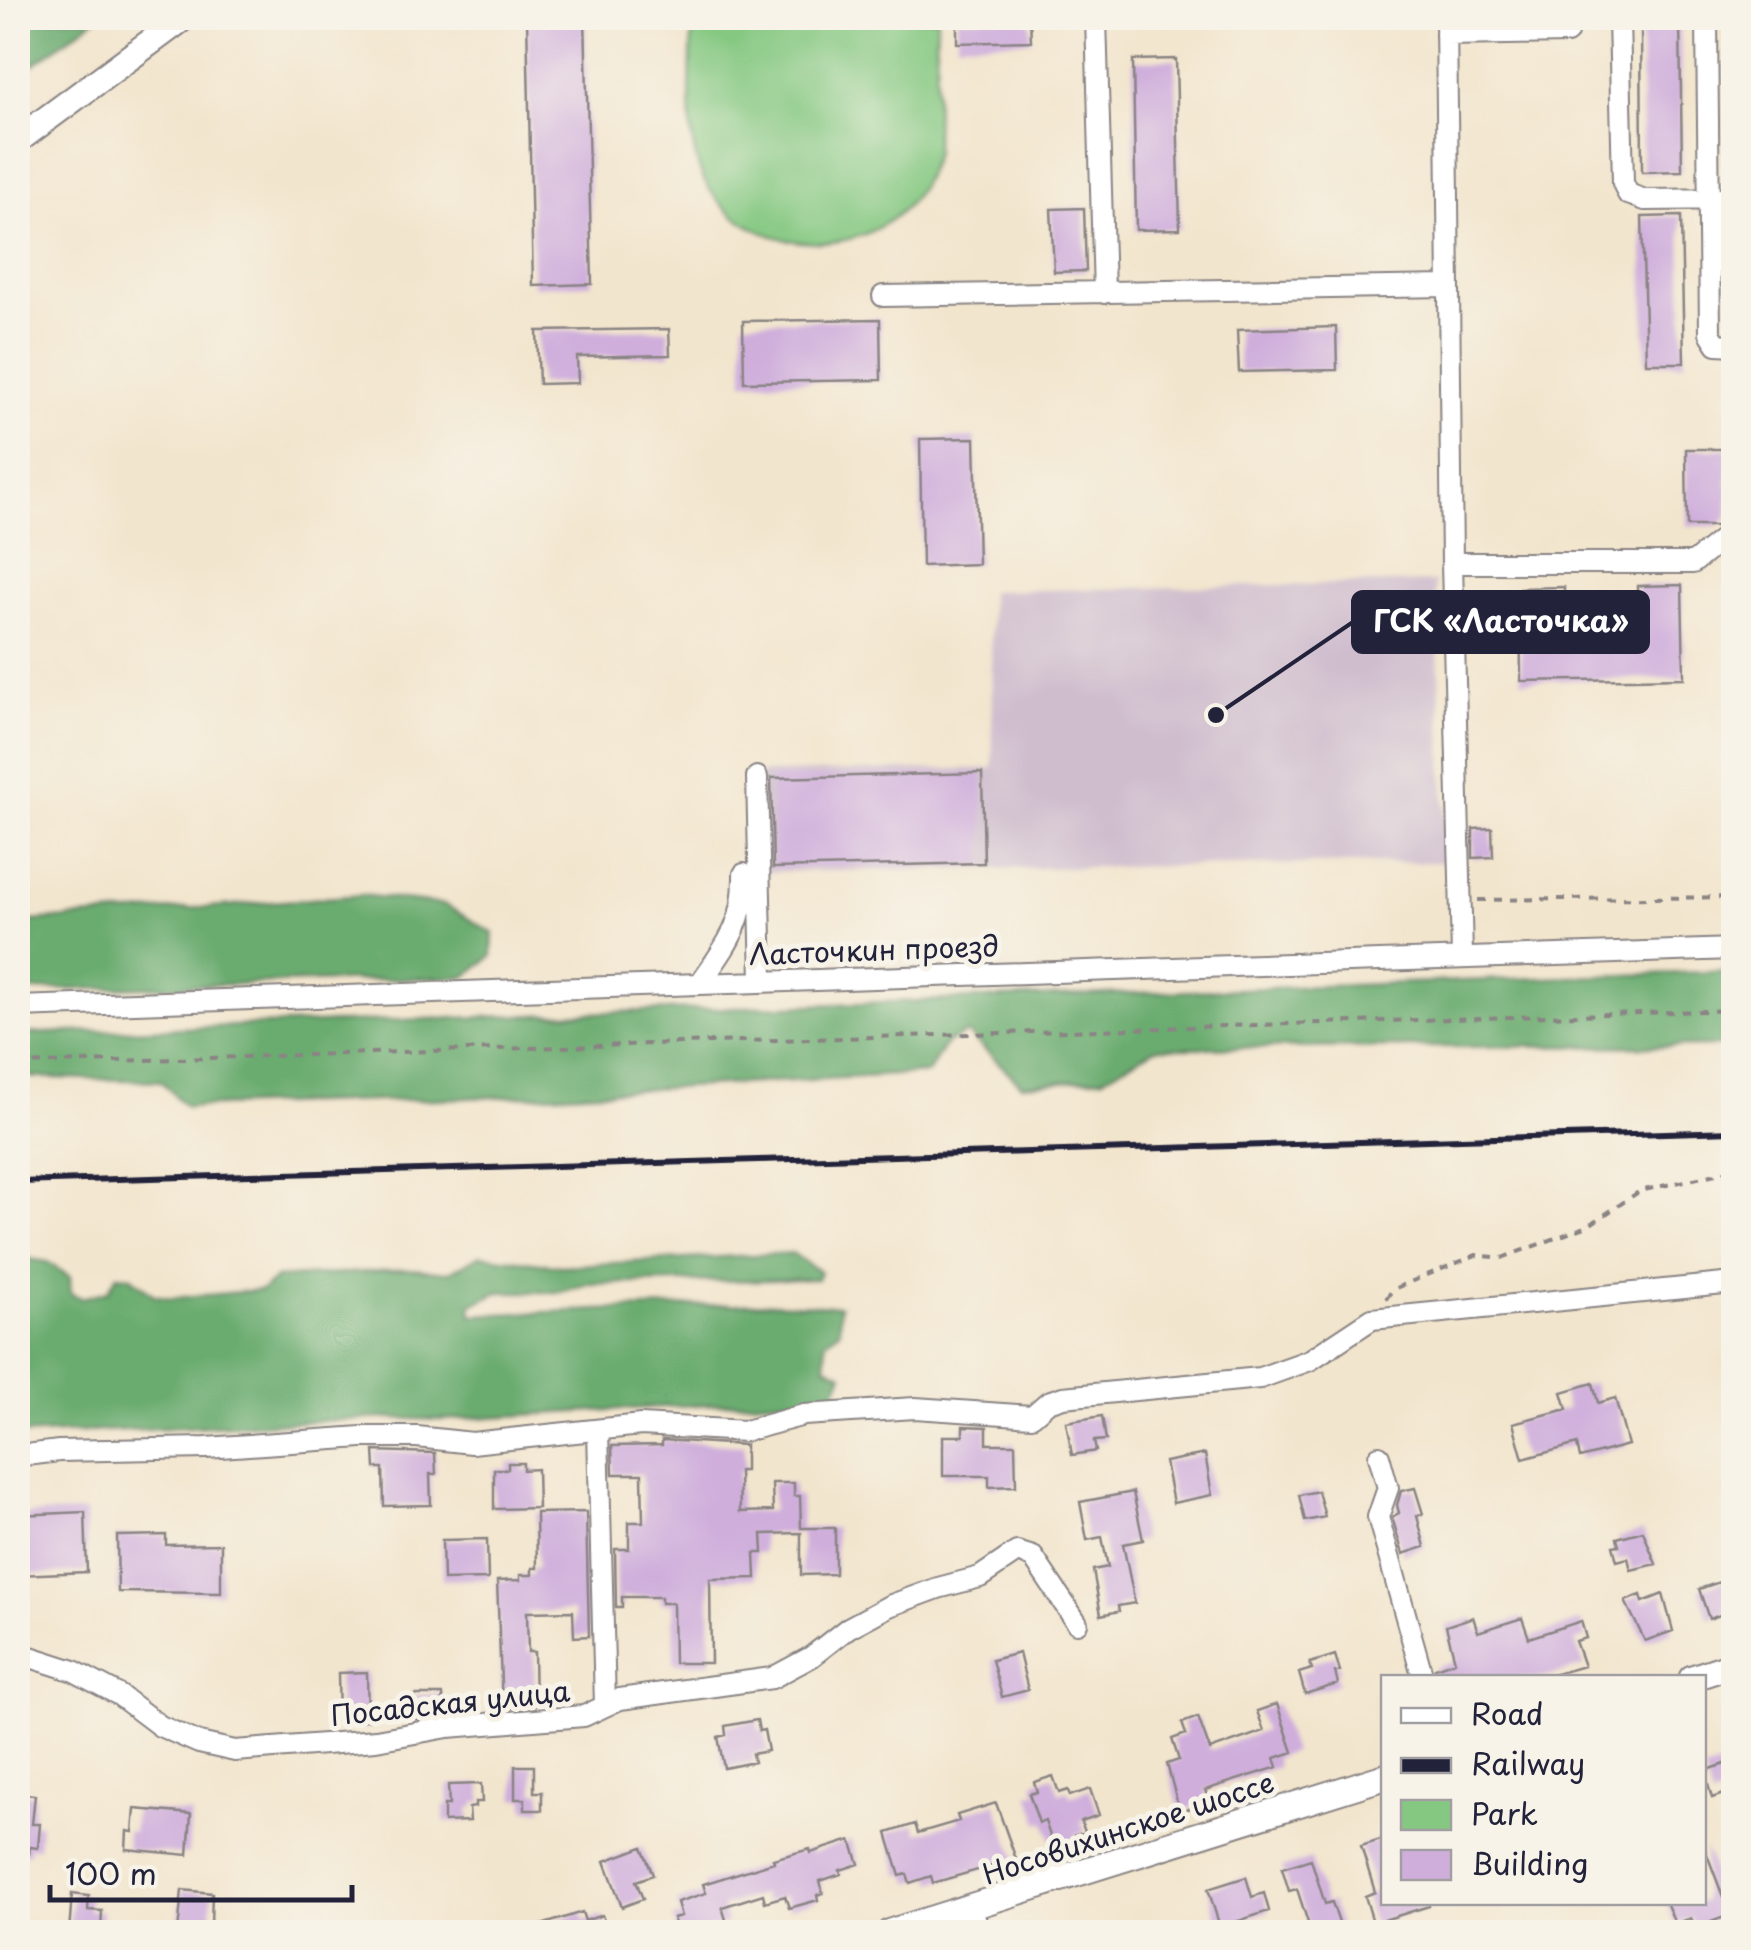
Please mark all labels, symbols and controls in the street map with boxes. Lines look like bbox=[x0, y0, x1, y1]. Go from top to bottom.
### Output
callout: ГСК «Ласточка» bbox=[1353, 592, 1648, 652]
text: ГСК «Ласточка» bbox=[1373, 597, 1629, 642]
street label: Ласточкин проезд bbox=[748, 923, 1000, 975]
street label: Посадская улица bbox=[328, 1668, 572, 1736]
legend bbox=[1381, 1675, 1706, 1905]
text: Road bbox=[1471, 1690, 1544, 1735]
text: Railway bbox=[1471, 1740, 1585, 1785]
street label: Носовихинское шоссе bbox=[977, 1760, 1279, 1894]
text: Park bbox=[1471, 1790, 1538, 1835]
scale bar bbox=[50, 1840, 352, 1902]
text: Building bbox=[1471, 1840, 1588, 1885]
text: 100 m bbox=[65, 1850, 157, 1895]

